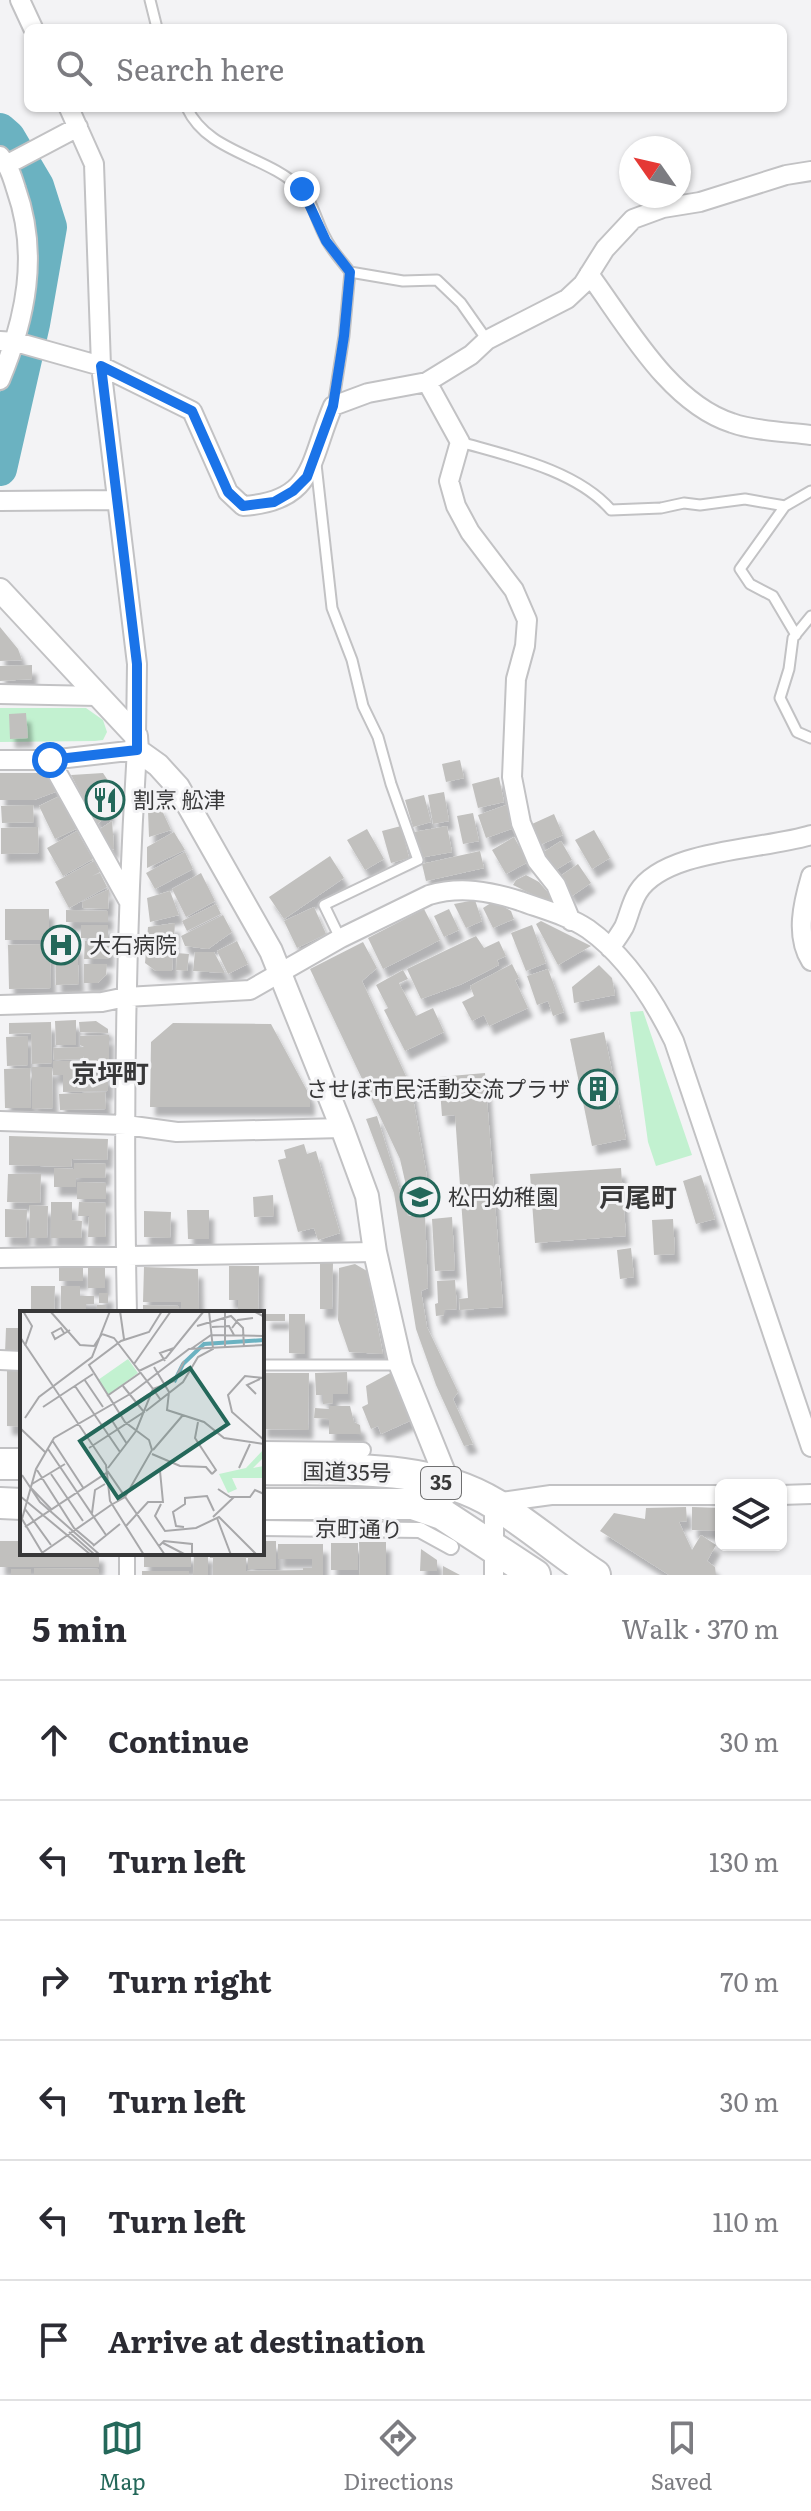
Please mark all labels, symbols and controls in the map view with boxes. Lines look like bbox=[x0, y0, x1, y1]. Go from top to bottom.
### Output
search box bbox=[24, 24, 787, 112]
icon: search bbox=[52, 46, 96, 90]
text: Search here bbox=[116, 46, 284, 90]
north arrow bbox=[619, 136, 691, 208]
route end bbox=[284, 171, 320, 207]
route start bbox=[32, 742, 68, 778]
restaurant icon: 割烹 舩津 bbox=[84, 779, 126, 821]
place label: 割烹 舩津 bbox=[133, 782, 225, 815]
hospital icon: 大石病院 bbox=[40, 924, 82, 966]
place label: 大石病院 bbox=[89, 927, 177, 960]
district label: 京坪町 bbox=[71, 1052, 149, 1091]
building icon: させぼ市民活動交流プラザ bbox=[577, 1068, 619, 1110]
place label: させぼ市民活動交流プラザ bbox=[306, 1071, 570, 1104]
school or university icon: 松円幼稚園 bbox=[399, 1176, 441, 1218]
district label: 戸尾町 bbox=[599, 1176, 677, 1215]
place label: 松円幼稚園 bbox=[448, 1179, 558, 1212]
inset map bbox=[20, 1311, 264, 1555]
street label: 国道35号 bbox=[302, 1453, 392, 1488]
road number: 35 bbox=[421, 1467, 461, 1499]
map controls bbox=[715, 1479, 787, 1551]
button: layers bbox=[715, 1479, 787, 1551]
street label: 京町通り bbox=[315, 1510, 403, 1545]
text: 5 min bbox=[32, 1602, 127, 1652]
text: Walk · 370 m bbox=[621, 1608, 779, 1647]
icon: ahead bbox=[32, 1718, 76, 1762]
text: Continue bbox=[108, 1718, 249, 1762]
text: 30 m bbox=[719, 1721, 779, 1760]
icon: left bbox=[32, 1838, 76, 1882]
text: Turn left bbox=[108, 1838, 246, 1882]
text: 130 m bbox=[709, 1841, 779, 1880]
icon: right bbox=[32, 1958, 76, 2002]
text: Turn right bbox=[108, 1958, 272, 2002]
text: 70 m bbox=[720, 1961, 779, 2000]
icon: left bbox=[32, 2078, 76, 2122]
text: Turn left bbox=[108, 2078, 246, 2122]
text: 30 m bbox=[719, 2081, 779, 2120]
icon: left bbox=[32, 2198, 76, 2242]
text: Turn left bbox=[108, 2198, 246, 2242]
text: 110 m bbox=[712, 2201, 779, 2240]
icon: arrive bbox=[32, 2318, 76, 2362]
text: Arrive at destination bbox=[108, 2318, 425, 2362]
tab: Map bbox=[99, 2416, 146, 2497]
tab: Directions bbox=[343, 2416, 453, 2497]
tab: Saved bbox=[651, 2416, 712, 2497]

